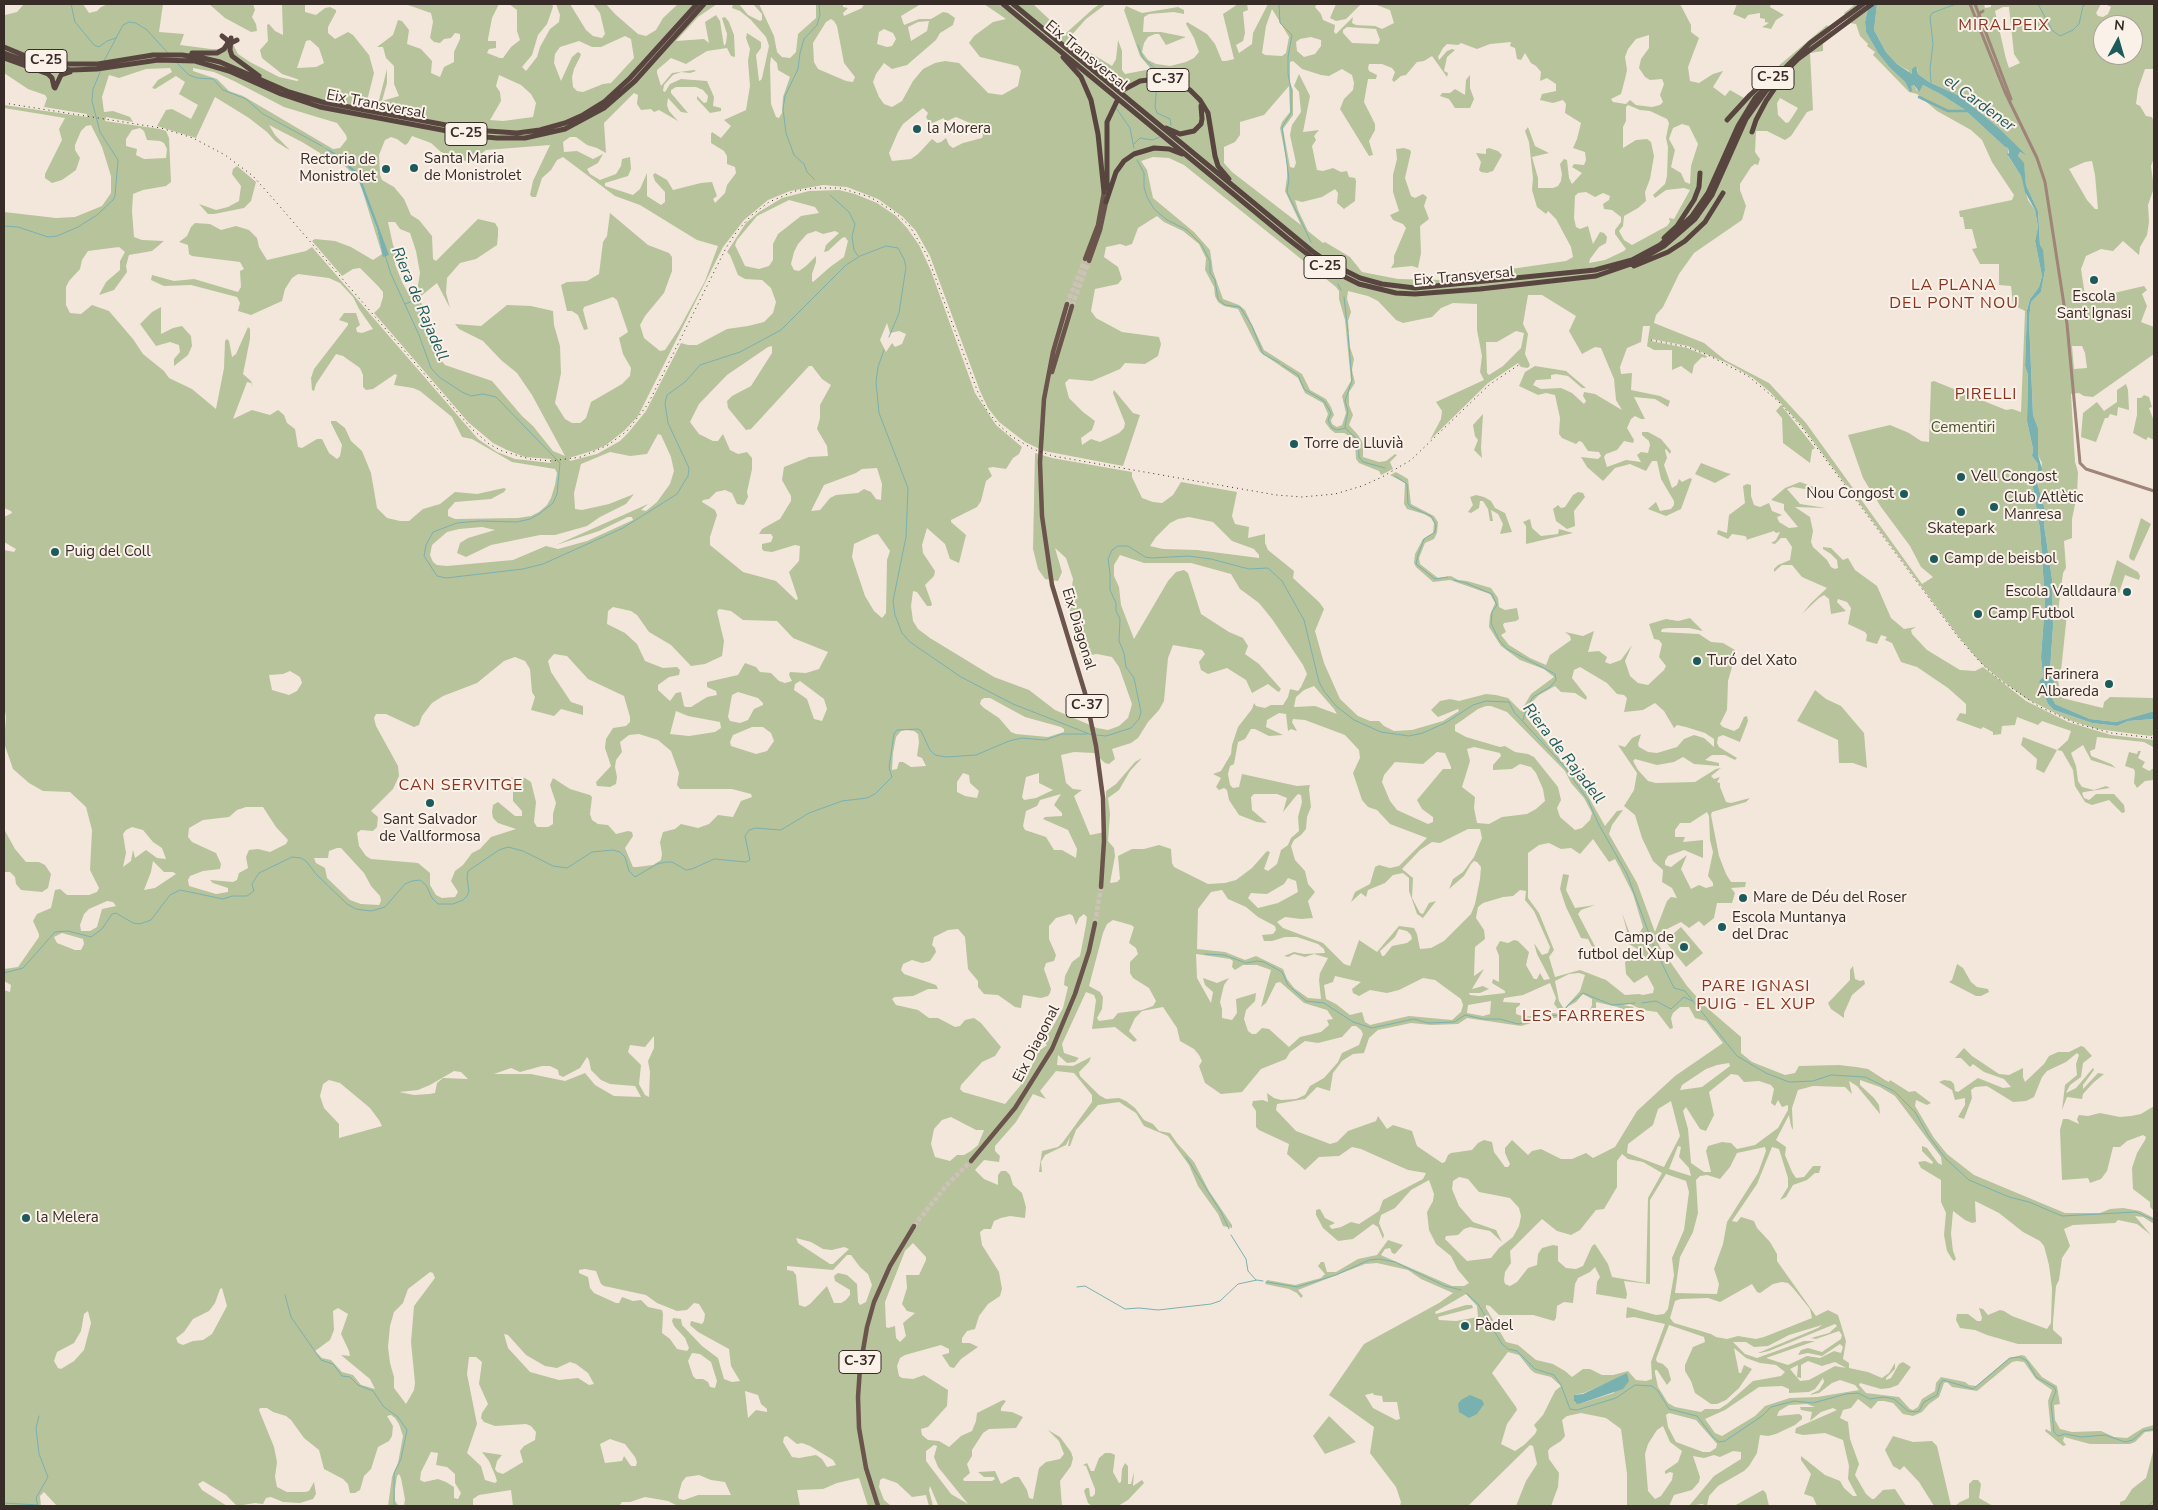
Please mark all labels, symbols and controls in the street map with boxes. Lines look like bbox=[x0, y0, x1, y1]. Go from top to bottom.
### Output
north arrow bbox=[2093, 15, 2143, 65]
district label: MIRALPEIX bbox=[1957, 16, 2051, 36]
text: N bbox=[2113, 16, 2126, 36]
street label: Eix Transversal bbox=[1041, 17, 1131, 95]
road number: C-25 bbox=[25, 49, 67, 72]
road number: C-25 bbox=[1752, 66, 1794, 90]
road number: C-37 bbox=[1147, 68, 1189, 92]
water label: el Cardener bbox=[1940, 72, 2018, 136]
street label: Eix Transversal bbox=[325, 87, 427, 123]
place label: la Morera bbox=[927, 120, 991, 138]
road number: C-25 bbox=[445, 122, 487, 146]
marker: la Morera bbox=[911, 123, 923, 135]
place label: Santa Maria de Monistrolet bbox=[424, 150, 521, 185]
place label: Rectoria de Monistrolet bbox=[299, 151, 376, 186]
marker: Santa Maria de Monistrolet bbox=[408, 162, 420, 174]
marker: Rectoria de Monistrolet bbox=[380, 163, 392, 175]
water label: Riera de Rajadell bbox=[386, 244, 452, 364]
road number: C-25 bbox=[1304, 256, 1346, 278]
street label: Eix Transversal bbox=[1413, 264, 1515, 290]
marker: Escola Sant Ignasi bbox=[2088, 274, 2100, 286]
district label: LA PLANA DEL PONT NOU bbox=[1888, 276, 2020, 314]
place label: Escola Sant Ignasi bbox=[2057, 288, 2131, 323]
district label: PIRELLI bbox=[1954, 385, 2018, 405]
park label: Cementiri bbox=[1931, 419, 1995, 437]
place label: Torre de Lluvià bbox=[1304, 435, 1403, 453]
marker: Torre de Lluvià bbox=[1288, 438, 1300, 450]
place label: Vell Congost bbox=[1971, 468, 2057, 486]
marker: Vell Congost bbox=[1955, 471, 1967, 483]
place label: Nou Congost bbox=[1806, 485, 1894, 503]
marker: Nou Congost bbox=[1898, 488, 1910, 500]
place label: Club Atlètic Manresa bbox=[2004, 489, 2084, 524]
marker: Club Atlètic Manresa bbox=[1988, 501, 2000, 513]
marker: Skatepark bbox=[1955, 506, 1967, 518]
place label: Skatepark bbox=[1927, 520, 1995, 538]
place label: Puig del Coll bbox=[65, 543, 151, 561]
marker: Puig del Coll bbox=[49, 546, 61, 558]
place label: Camp de beisbol bbox=[1944, 550, 2057, 568]
marker: Camp de beisbol bbox=[1928, 553, 1940, 565]
place label: Escola Valldaura bbox=[2005, 583, 2117, 601]
street label: Eix Diagonal bbox=[1057, 586, 1099, 672]
marker: Escola Valldaura bbox=[2121, 586, 2133, 598]
place label: Camp Futbol bbox=[1988, 605, 2074, 623]
marker: Camp Futbol bbox=[1972, 608, 1984, 620]
place label: Turó del Xato bbox=[1707, 652, 1797, 670]
marker: Turó del Xato bbox=[1691, 655, 1703, 667]
place label: Farinera Albareda bbox=[2037, 666, 2099, 701]
marker: Farinera Albareda bbox=[2103, 678, 2115, 690]
road number: C-37 bbox=[1066, 694, 1108, 718]
water label: Riera de Rajadell bbox=[1518, 700, 1608, 808]
district label: CAN SERVITGE bbox=[397, 776, 525, 796]
marker: Sant Salvador de Vallformosa bbox=[424, 797, 436, 809]
place label: Sant Salvador de Vallformosa bbox=[379, 811, 481, 846]
place label: Mare de Déu del Roser bbox=[1753, 889, 1907, 907]
marker: Mare de Déu del Roser bbox=[1737, 892, 1749, 904]
place label: Escola Muntanya del Drac bbox=[1732, 909, 1846, 944]
marker: Escola Muntanya del Drac bbox=[1716, 921, 1728, 933]
place label: Camp de futbol del Xup bbox=[1578, 929, 1674, 964]
marker: Camp de futbol del Xup bbox=[1678, 941, 1690, 953]
district label: PARE IGNASI PUIG - EL XUP bbox=[1695, 977, 1817, 1015]
street label: Eix Diagonal bbox=[1010, 1002, 1064, 1086]
district label: LES FARRERES bbox=[1521, 1007, 1647, 1027]
place label: la Melera bbox=[36, 1209, 99, 1227]
marker: la Melera bbox=[20, 1212, 32, 1224]
place label: Pàdel bbox=[1475, 1317, 1513, 1335]
marker: Pàdel bbox=[1459, 1320, 1471, 1332]
road number: C-37 bbox=[839, 1350, 881, 1374]

